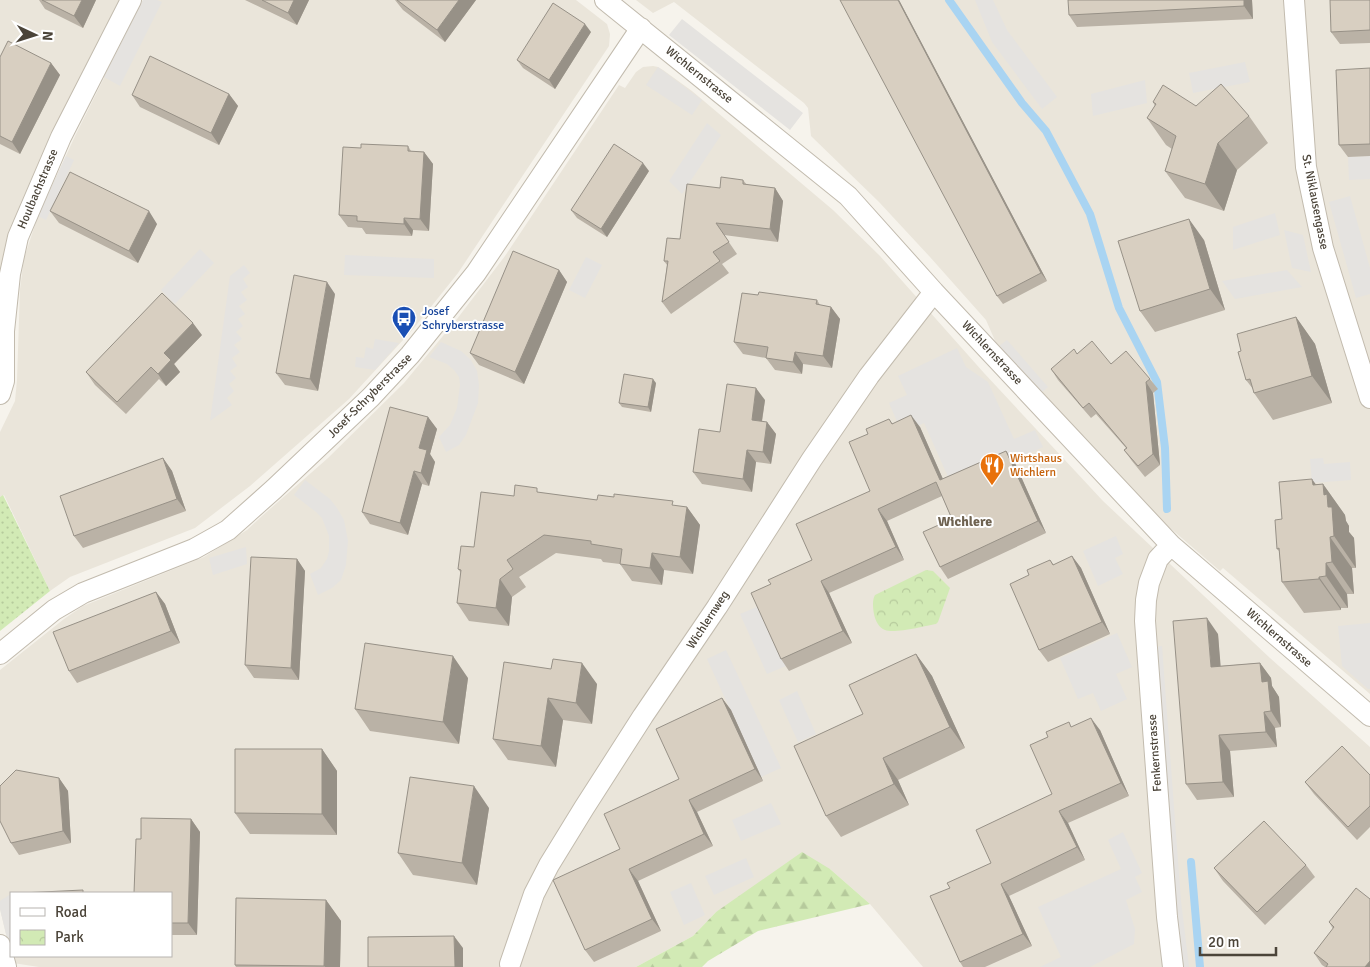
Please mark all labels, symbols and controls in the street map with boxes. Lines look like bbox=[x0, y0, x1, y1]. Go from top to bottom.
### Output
north arrow bbox=[10, 10, 60, 60]
text: N bbox=[39, 30, 56, 41]
street label: Wichlernstrasse bbox=[662, 43, 736, 107]
street label: Houlbachstrasse bbox=[14, 147, 62, 231]
street label: St. Niklausengasse bbox=[1298, 153, 1332, 251]
place label: Josef Schryberstrasse bbox=[422, 304, 504, 333]
bus stop icon: Josef Schryberstrasse bbox=[391, 305, 417, 339]
street label: Wichlernstrasse bbox=[958, 318, 1026, 388]
street label: Josef-Schryberstrasse bbox=[325, 351, 415, 441]
place label: Wirtshaus Wichlern bbox=[1010, 451, 1062, 480]
restaurant icon: Wirtshaus Wichlern bbox=[979, 452, 1005, 486]
district label: Wichlere bbox=[938, 513, 992, 530]
street label: Wichlernweg bbox=[684, 588, 732, 652]
street label: Wichlernstrasse bbox=[1243, 605, 1315, 671]
street label: Fenkernstrasse bbox=[1145, 714, 1165, 792]
legend bbox=[10, 892, 172, 957]
text: Road bbox=[55, 903, 87, 921]
scale bar bbox=[1200, 924, 1276, 956]
text: Park bbox=[55, 928, 84, 946]
text: 20 m bbox=[1208, 933, 1239, 951]

